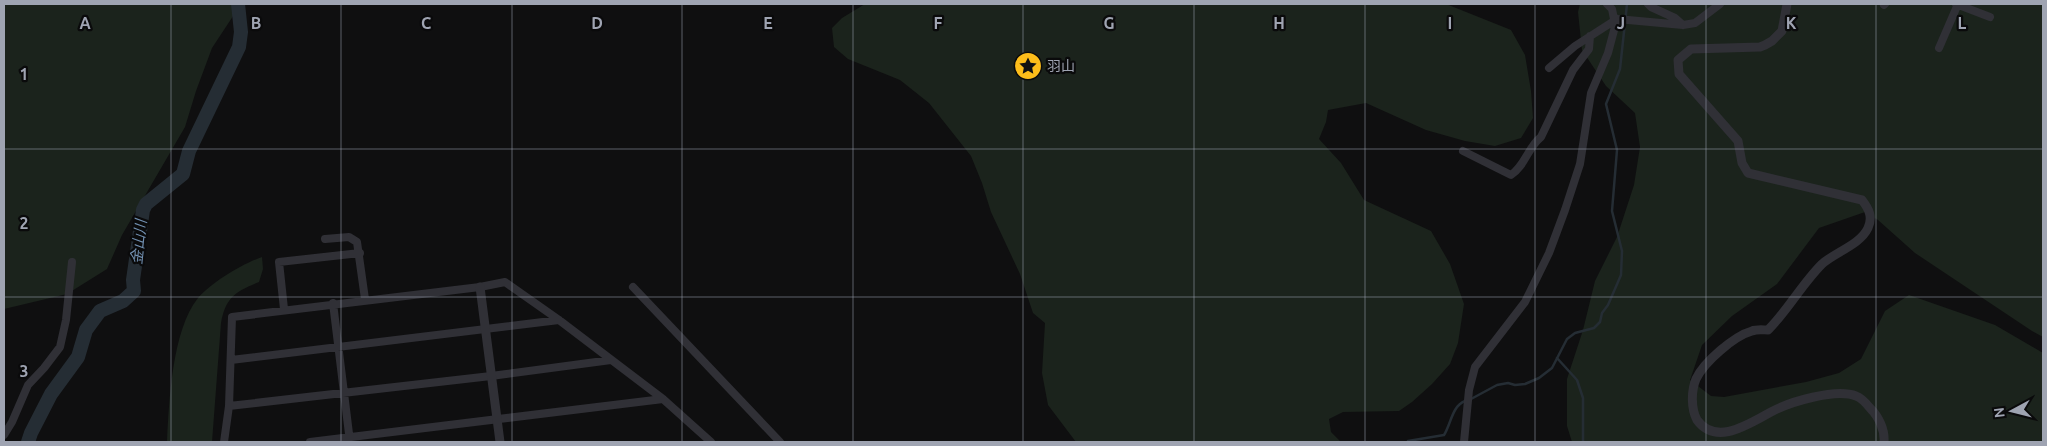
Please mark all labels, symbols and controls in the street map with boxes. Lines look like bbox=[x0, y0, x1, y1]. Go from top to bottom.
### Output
text: A bbox=[79, 14, 91, 32]
text: B bbox=[251, 14, 261, 32]
text: C bbox=[421, 14, 431, 32]
text: D bbox=[591, 14, 603, 32]
text: E bbox=[763, 14, 773, 32]
text: F bbox=[934, 14, 943, 32]
text: G bbox=[1103, 14, 1115, 32]
text: H bbox=[1273, 14, 1285, 32]
text: I bbox=[1448, 14, 1452, 32]
text: J bbox=[1617, 14, 1625, 32]
text: K bbox=[1786, 14, 1797, 32]
text: L bbox=[1958, 14, 1967, 32]
place icon: 羽山 bbox=[1013, 51, 1043, 81]
place label: 羽山 bbox=[1047, 58, 1075, 74]
text: 1 bbox=[19, 65, 29, 83]
text: 2 bbox=[19, 214, 29, 232]
water label: 金山川 bbox=[128, 217, 150, 265]
text: 3 bbox=[19, 362, 29, 380]
north arrow bbox=[1987, 386, 2037, 436]
text: N bbox=[1991, 406, 2008, 419]

